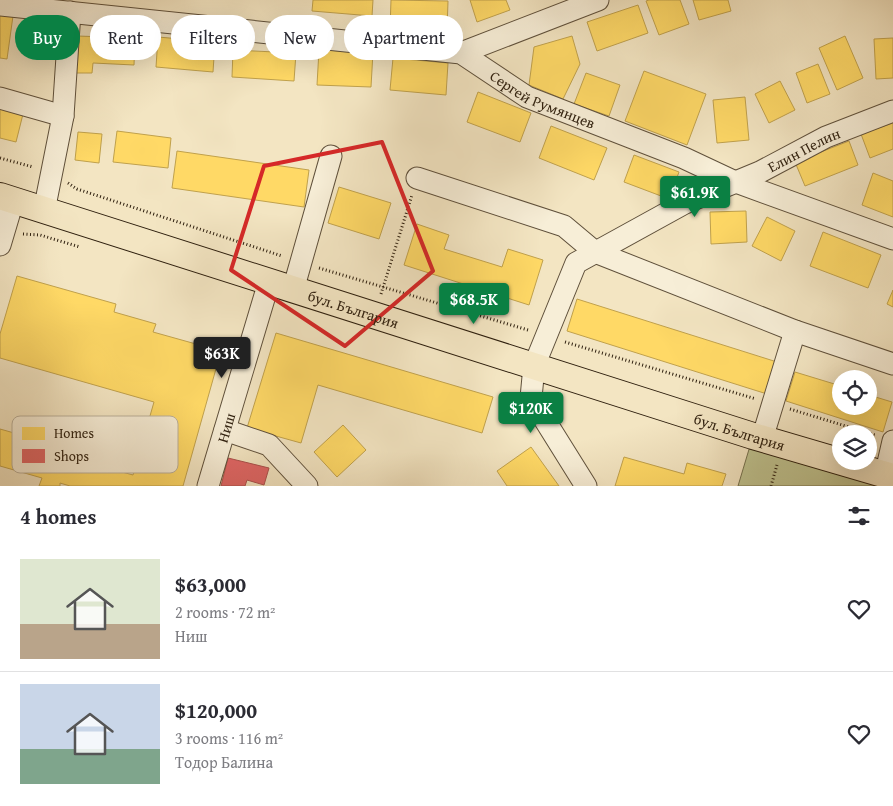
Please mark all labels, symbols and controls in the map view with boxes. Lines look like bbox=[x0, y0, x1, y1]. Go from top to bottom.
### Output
chip: Buy bbox=[15, 15, 80, 60]
chip: Rent bbox=[90, 15, 161, 60]
chip: Filters bbox=[171, 15, 255, 60]
chip: New bbox=[265, 15, 334, 60]
chip: Apartment bbox=[344, 15, 463, 60]
street label: Сергей Румянцев bbox=[486, 65, 598, 133]
street label: Елин Пелин bbox=[764, 122, 843, 177]
pin: $61.9K bbox=[654, 176, 736, 218]
text: $61.9K bbox=[671, 180, 719, 204]
pin: $68.5K bbox=[433, 282, 515, 325]
street label: бул. България bbox=[305, 284, 402, 333]
text: $68.5K bbox=[450, 287, 498, 311]
pin: $63K bbox=[192, 336, 252, 379]
text: $63K bbox=[205, 341, 239, 365]
map controls bbox=[832, 370, 877, 470]
button: locate bbox=[832, 370, 877, 415]
pin: $120K bbox=[496, 392, 566, 434]
text: $120K bbox=[509, 396, 553, 420]
street label: бул. България bbox=[691, 407, 788, 455]
street label: Ниш bbox=[211, 410, 240, 445]
legend bbox=[12, 416, 178, 473]
text: Homes bbox=[54, 423, 94, 443]
button: layers bbox=[832, 425, 877, 470]
text: Shops bbox=[54, 446, 89, 466]
text: 4 homes bbox=[20, 501, 96, 532]
icon: filters bbox=[845, 502, 873, 530]
text: $63,000 bbox=[175, 569, 246, 600]
icon: home bbox=[60, 579, 120, 639]
icon: heart bbox=[845, 595, 873, 623]
text: 2 rooms · 72 m² bbox=[175, 600, 275, 624]
text: Ниш bbox=[175, 624, 207, 648]
text: $120,000 bbox=[175, 695, 257, 726]
icon: home bbox=[60, 704, 120, 764]
icon: heart bbox=[845, 720, 873, 748]
text: 3 rooms · 116 m² bbox=[175, 726, 283, 750]
text: Тодор Балина bbox=[175, 750, 273, 774]

